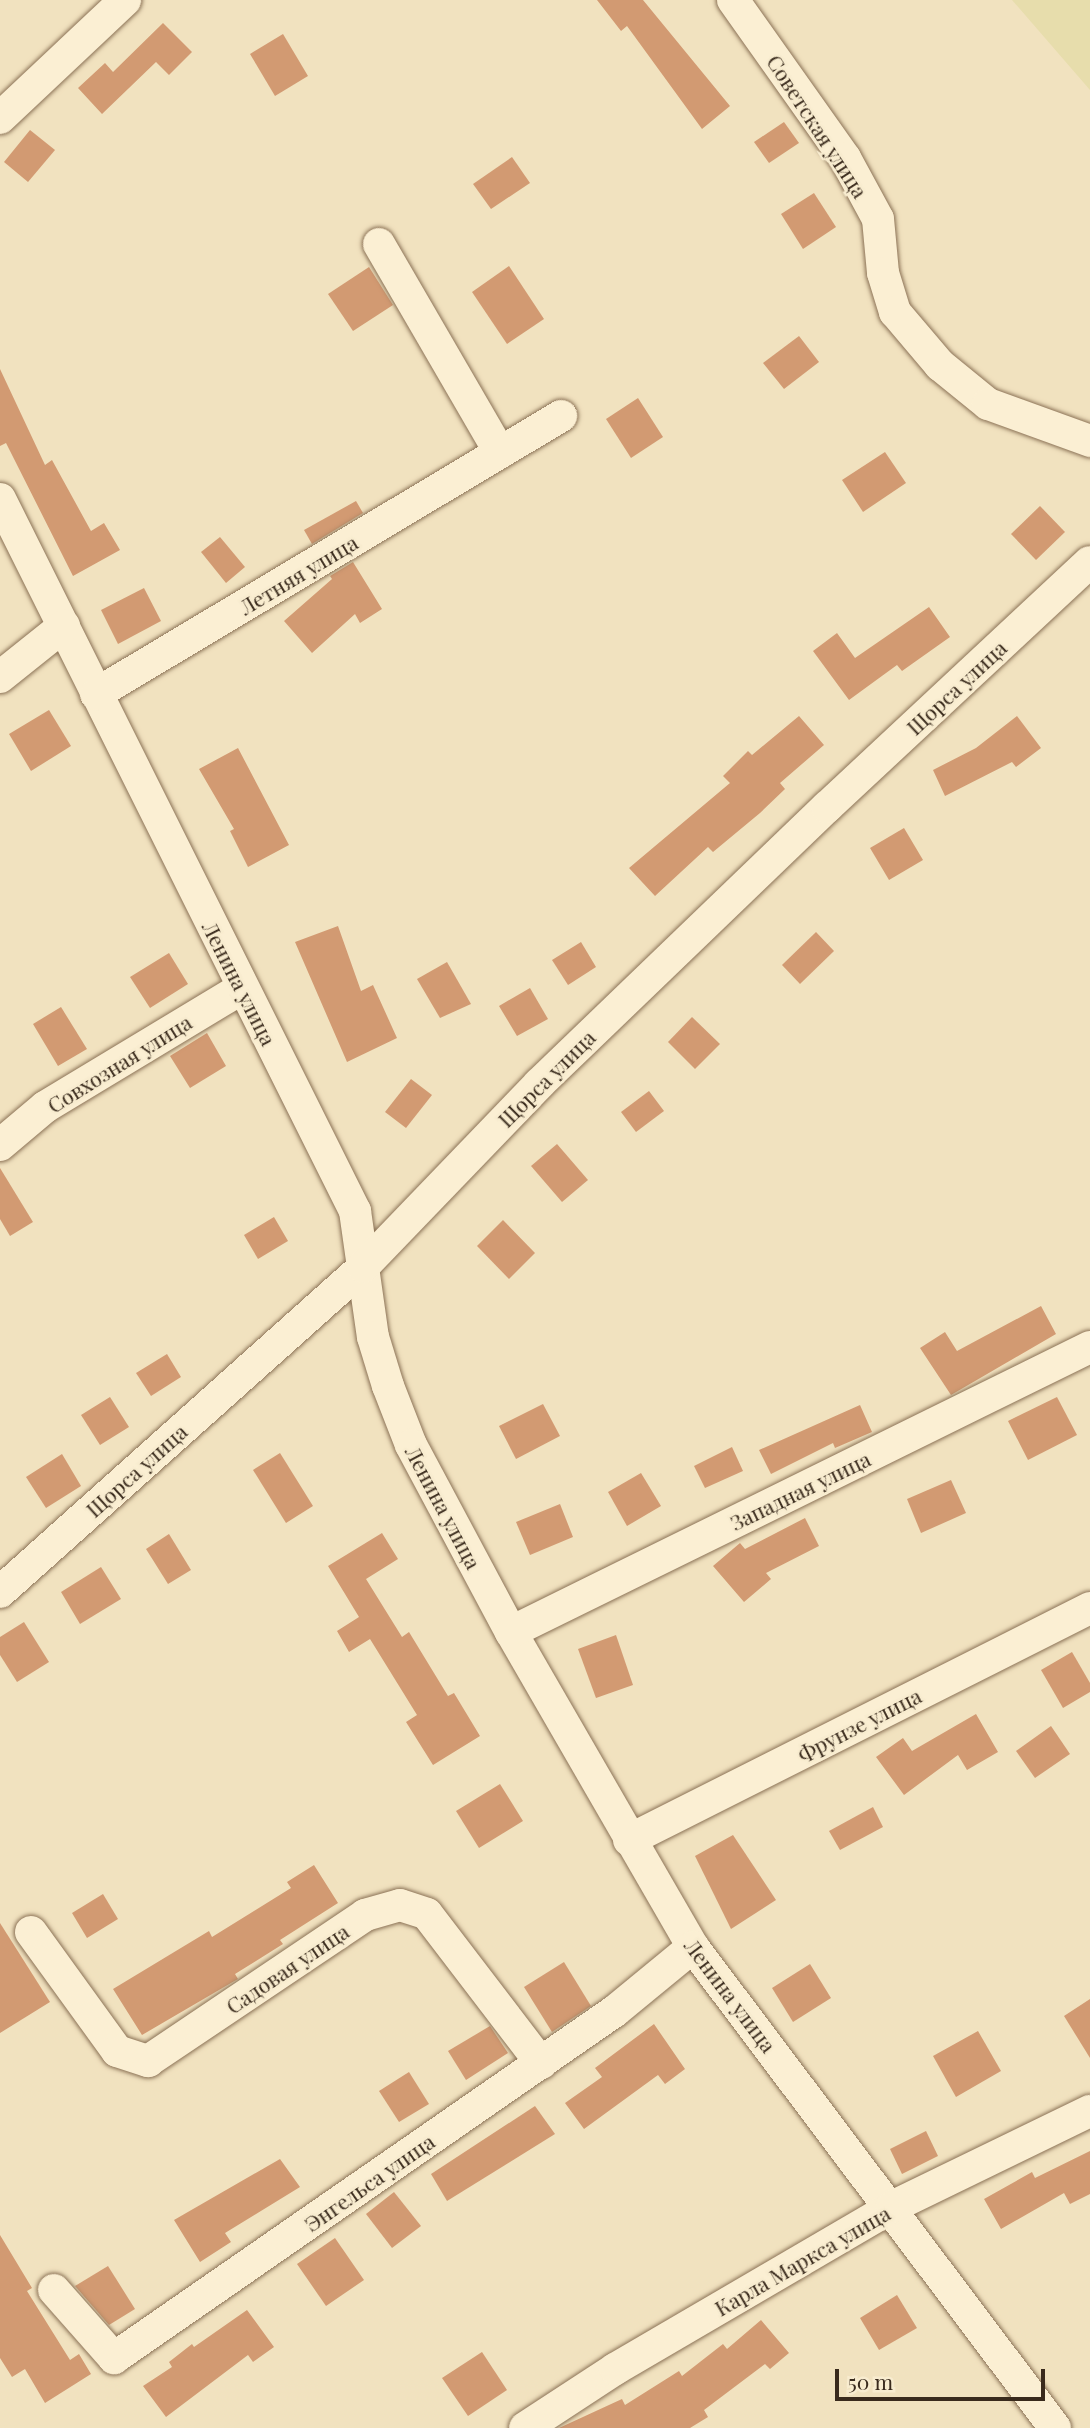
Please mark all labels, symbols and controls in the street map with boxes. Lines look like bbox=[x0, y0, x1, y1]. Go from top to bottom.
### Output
street label: Советская улица bbox=[762, 50, 874, 202]
street label: Летняя улица bbox=[234, 529, 362, 619]
street label: Щорса улица bbox=[901, 635, 1011, 739]
street label: Ленина улица bbox=[198, 917, 282, 1049]
street label: Совхозная улица bbox=[42, 1009, 196, 1117]
street label: Щорса улица bbox=[492, 1024, 600, 1132]
street label: Щорса улица bbox=[80, 1418, 192, 1522]
street label: Ленина улица bbox=[401, 1441, 487, 1573]
street label: Западная улица bbox=[726, 1445, 874, 1535]
street label: Фрунзе улица bbox=[793, 1682, 925, 1766]
street label: Садовая улица bbox=[221, 1918, 353, 2018]
street label: Ленина улица bbox=[680, 1933, 782, 2057]
street label: Энгельса улица bbox=[299, 2128, 439, 2236]
street label: Карла Маркса улица bbox=[710, 2200, 894, 2320]
scale bar bbox=[838, 2354, 1048, 2398]
text: 50 m bbox=[848, 2367, 893, 2395]

